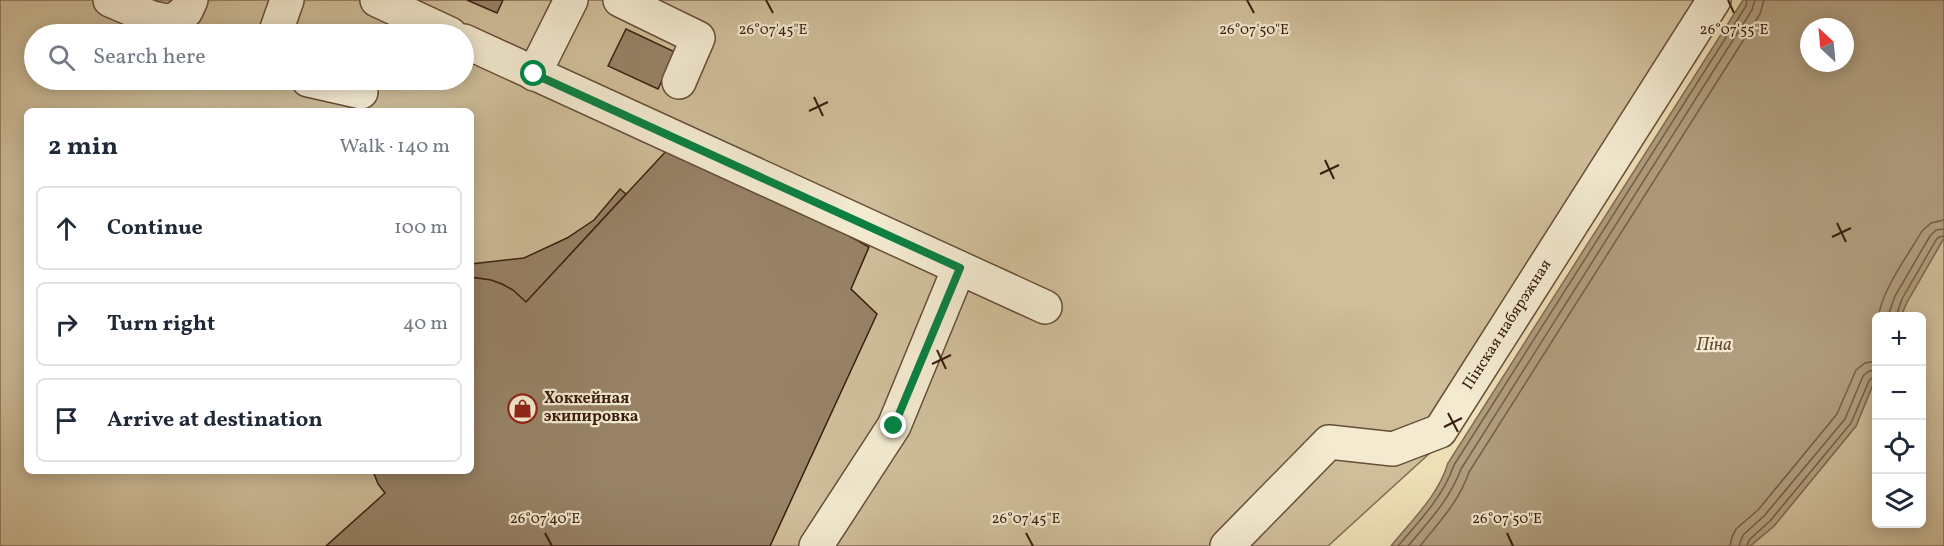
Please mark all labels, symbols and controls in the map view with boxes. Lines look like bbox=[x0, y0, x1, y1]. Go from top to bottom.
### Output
north arrow bbox=[1800, 18, 1854, 72]
text: 26°07'45"E bbox=[739, 20, 807, 41]
text: 26°07'50"E bbox=[1219, 20, 1289, 41]
text: 26°07'55"E bbox=[1700, 20, 1768, 41]
search box bbox=[24, 24, 474, 90]
icon: search bbox=[45, 41, 78, 74]
text: Search here bbox=[93, 42, 206, 73]
route start bbox=[520, 60, 546, 86]
text: 2 min bbox=[48, 129, 118, 165]
text: Walk · 140 m bbox=[340, 133, 450, 161]
icon: ahead bbox=[50, 212, 83, 245]
text: Continue bbox=[107, 213, 203, 244]
text: 100 m bbox=[394, 214, 448, 242]
street label: Пінская набярэжная bbox=[1458, 255, 1557, 395]
icon: right bbox=[50, 308, 83, 341]
text: Turn right bbox=[107, 309, 215, 340]
text: 40 m bbox=[403, 310, 448, 338]
map controls bbox=[1872, 312, 1926, 528]
button: + bbox=[1872, 312, 1926, 366]
water label: Піна bbox=[1696, 333, 1732, 358]
button: − bbox=[1872, 366, 1926, 420]
place label: Хоккейная экипировка bbox=[544, 388, 639, 428]
shop icon: Хоккейная экипировка bbox=[507, 392, 539, 424]
icon: arrive bbox=[50, 404, 83, 437]
text: Arrive at destination bbox=[107, 405, 323, 436]
route end bbox=[880, 412, 906, 438]
button: locate bbox=[1872, 420, 1926, 474]
button: layers bbox=[1872, 474, 1926, 528]
text: 26°07'40"E bbox=[510, 509, 580, 530]
text: 26°07'45"E bbox=[992, 509, 1060, 530]
text: 26°07'50"E bbox=[1472, 509, 1542, 530]

